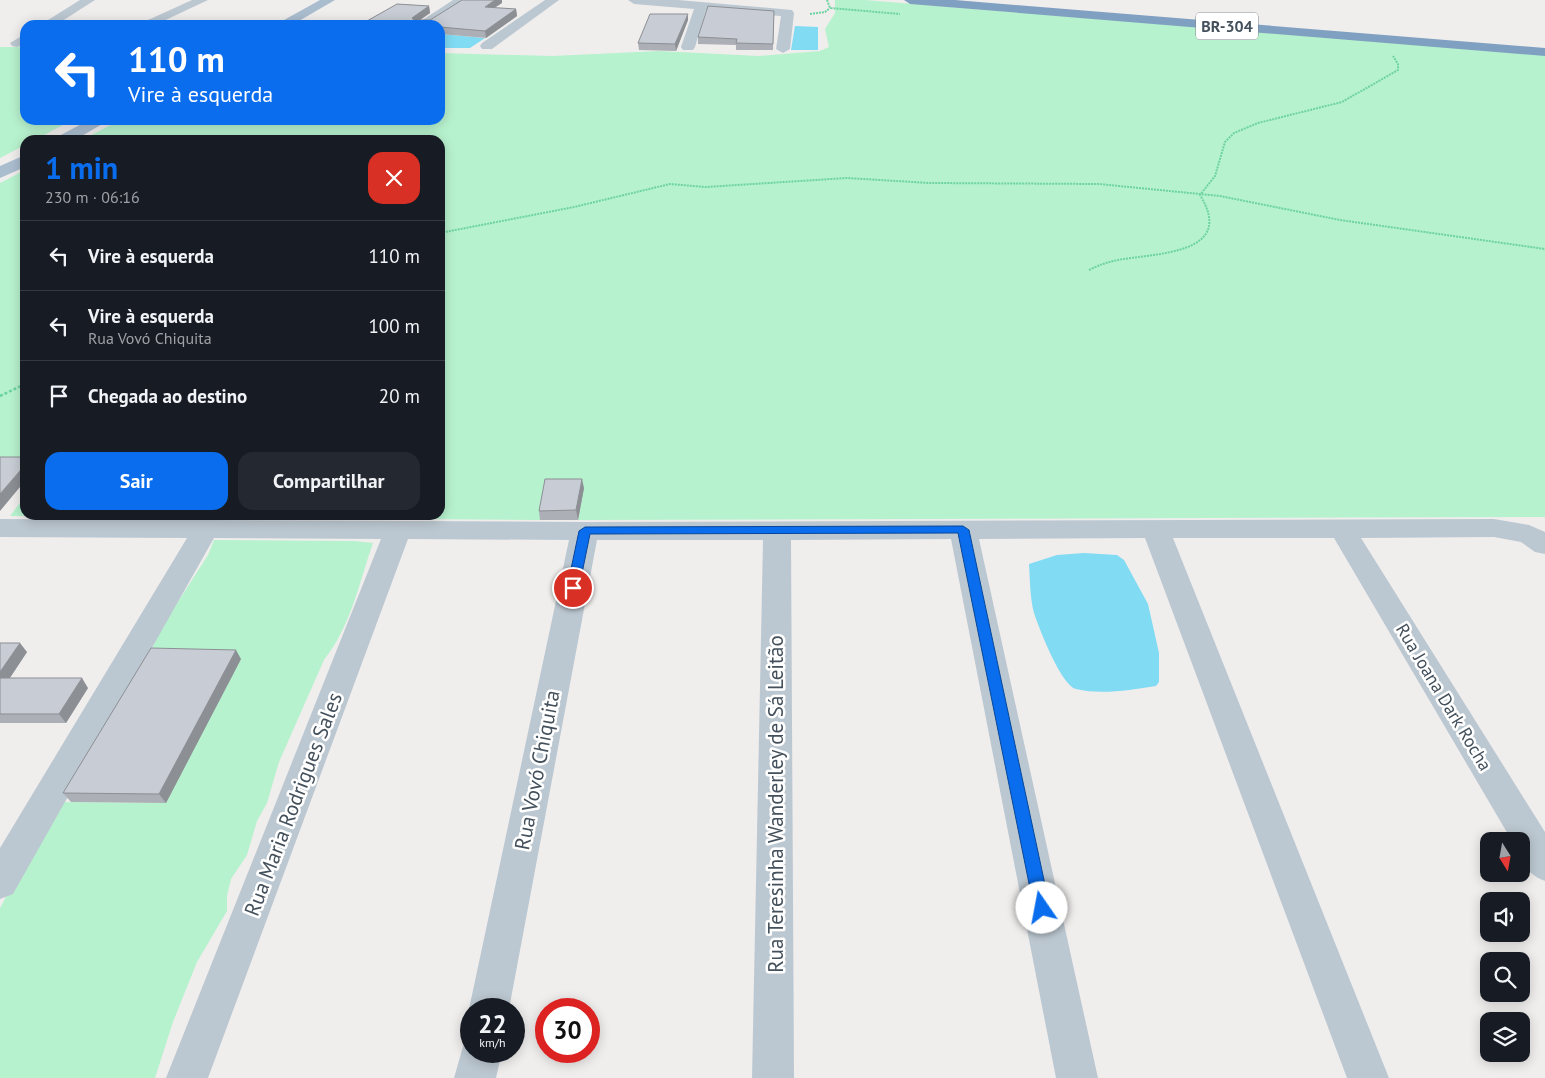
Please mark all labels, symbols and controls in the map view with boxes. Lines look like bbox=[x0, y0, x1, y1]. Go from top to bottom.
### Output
road number: BR-304 bbox=[1196, 12, 1258, 40]
text: 110 m bbox=[128, 36, 225, 82]
icon: left bbox=[45, 40, 110, 105]
text: Vire à esquerda bbox=[128, 80, 273, 108]
text: 1 min bbox=[45, 148, 118, 187]
button: close bbox=[368, 152, 420, 204]
text: 230 m · 06:16 bbox=[45, 187, 140, 207]
icon: left bbox=[45, 242, 73, 270]
text: Vire à esquerda bbox=[88, 244, 214, 268]
text: 110 m bbox=[368, 244, 420, 268]
text: Vire à esquerda bbox=[88, 304, 214, 328]
icon: left bbox=[45, 312, 73, 340]
text: 100 m bbox=[368, 314, 420, 338]
text: Rua Vovó Chiquita bbox=[88, 328, 212, 348]
icon: arrive bbox=[45, 382, 73, 410]
text: Chegada ao destino bbox=[88, 384, 247, 408]
text: 20 m bbox=[379, 384, 420, 408]
button: Sair bbox=[45, 452, 228, 510]
button: Compartilhar bbox=[238, 452, 420, 510]
pin bbox=[552, 567, 594, 609]
icon: arrive bbox=[559, 574, 587, 602]
street label: Rua Joana Dark Rocha bbox=[1391, 619, 1497, 775]
street label: Rua Teresinha Wanderley de Sá Leitão bbox=[762, 635, 789, 973]
street label: Rua Maria Rodrigues Sales bbox=[238, 688, 348, 920]
street label: Rua Vovó Chiquita bbox=[508, 688, 566, 852]
north arrow bbox=[1480, 832, 1530, 882]
map controls bbox=[1480, 832, 1530, 1062]
position arrow bbox=[1015, 881, 1067, 933]
button: sound bbox=[1480, 892, 1530, 942]
button: search bbox=[1480, 952, 1530, 1002]
speed limit sign: 30 bbox=[535, 998, 600, 1063]
text: 22 bbox=[478, 1008, 507, 1040]
button: layers bbox=[1480, 1012, 1530, 1062]
text: km/h bbox=[479, 1035, 506, 1050]

